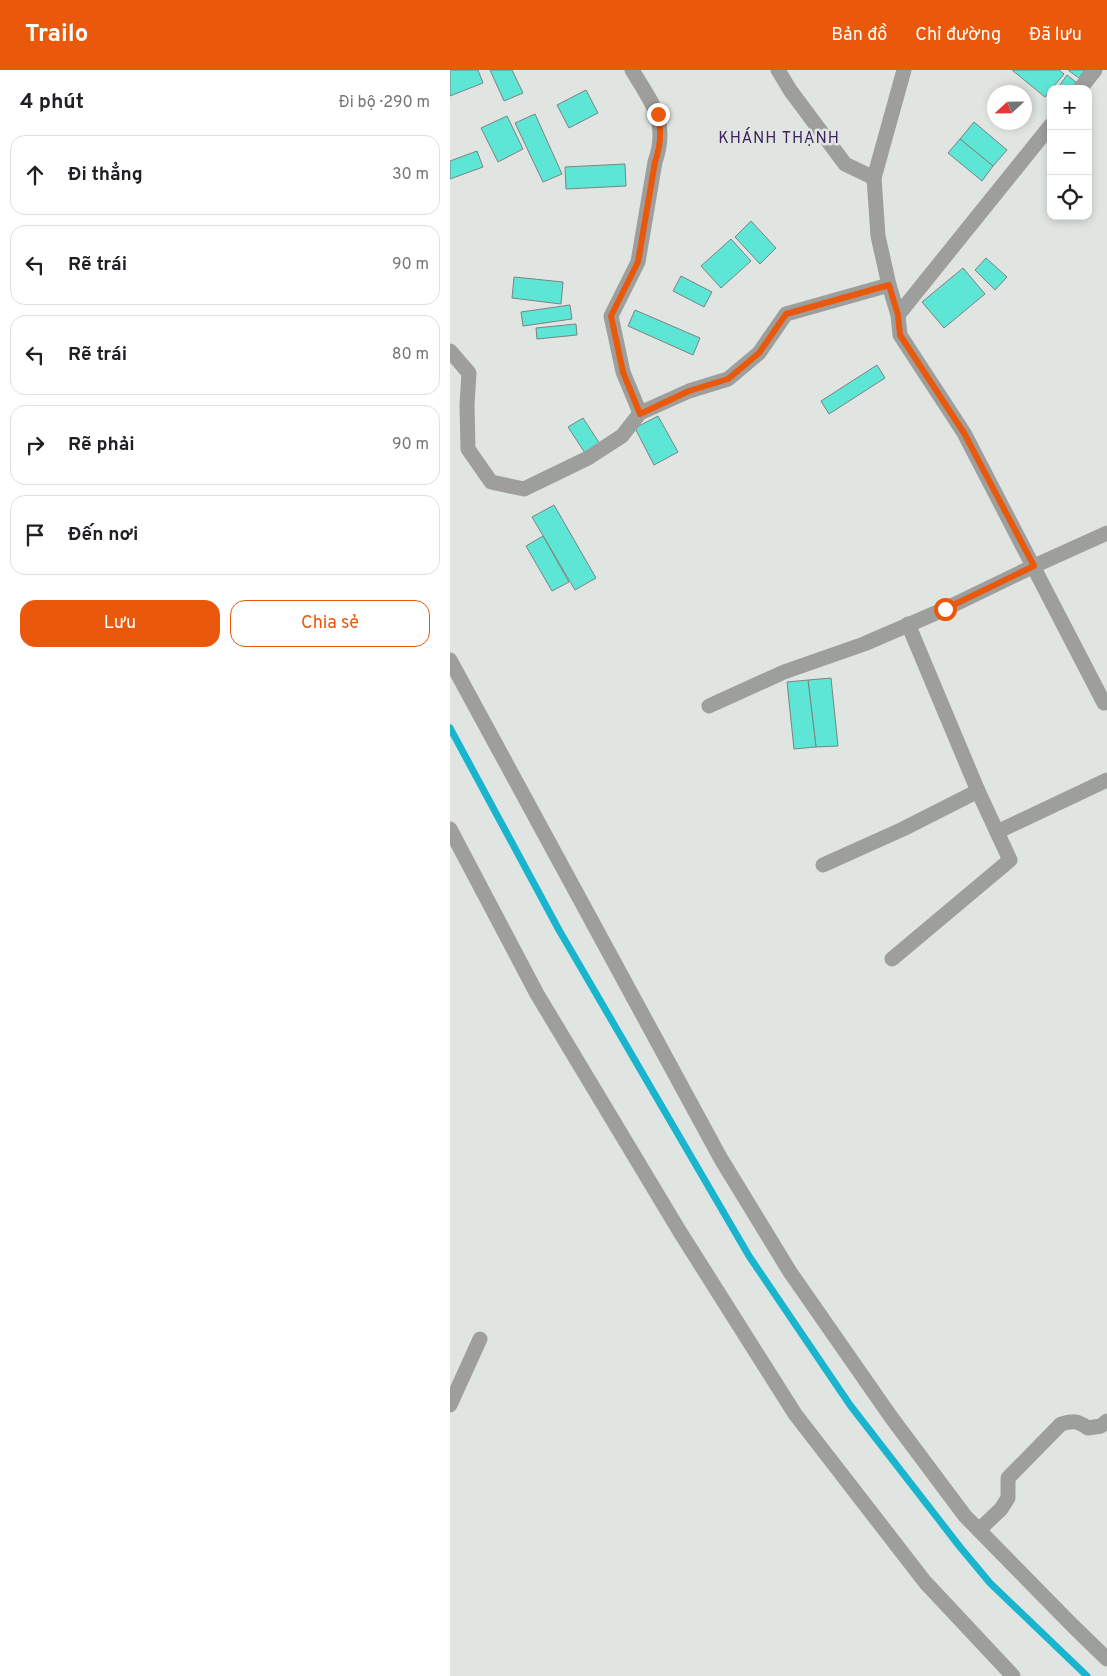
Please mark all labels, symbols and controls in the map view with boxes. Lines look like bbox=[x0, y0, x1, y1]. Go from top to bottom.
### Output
text: Trailo bbox=[25, 20, 88, 50]
text: Bản đồ bbox=[831, 24, 887, 47]
text: Chỉ đường bbox=[915, 24, 1001, 47]
text: Đã lưu bbox=[1029, 24, 1082, 47]
north arrow bbox=[987, 85, 1032, 130]
map controls bbox=[1047, 85, 1092, 220]
button: + bbox=[1047, 85, 1092, 130]
text: 4 phút bbox=[20, 89, 84, 116]
text: Đi bộ · 290 m bbox=[339, 93, 430, 113]
route end bbox=[647, 103, 670, 126]
district label: KHÁNH THẠNH bbox=[718, 127, 840, 149]
button: − bbox=[1047, 130, 1092, 175]
icon: ahead bbox=[21, 161, 49, 189]
text: Đi thẳng bbox=[68, 163, 143, 187]
text: 30 m bbox=[392, 165, 429, 185]
button: locate bbox=[1047, 175, 1092, 220]
icon: left bbox=[21, 251, 49, 279]
text: Rẽ trái bbox=[68, 253, 127, 277]
text: 90 m bbox=[392, 255, 429, 275]
icon: left bbox=[21, 341, 49, 369]
text: Rẽ trái bbox=[68, 343, 127, 367]
text: 80 m bbox=[392, 345, 429, 365]
icon: right bbox=[21, 431, 49, 459]
text: Rẽ phải bbox=[68, 433, 135, 457]
text: 90 m bbox=[392, 435, 429, 455]
icon: arrive bbox=[21, 521, 49, 549]
text: Đến nơi bbox=[68, 523, 138, 547]
route start bbox=[934, 598, 957, 621]
button: Lưu bbox=[20, 600, 220, 647]
button: Chia sẻ bbox=[230, 600, 430, 647]

